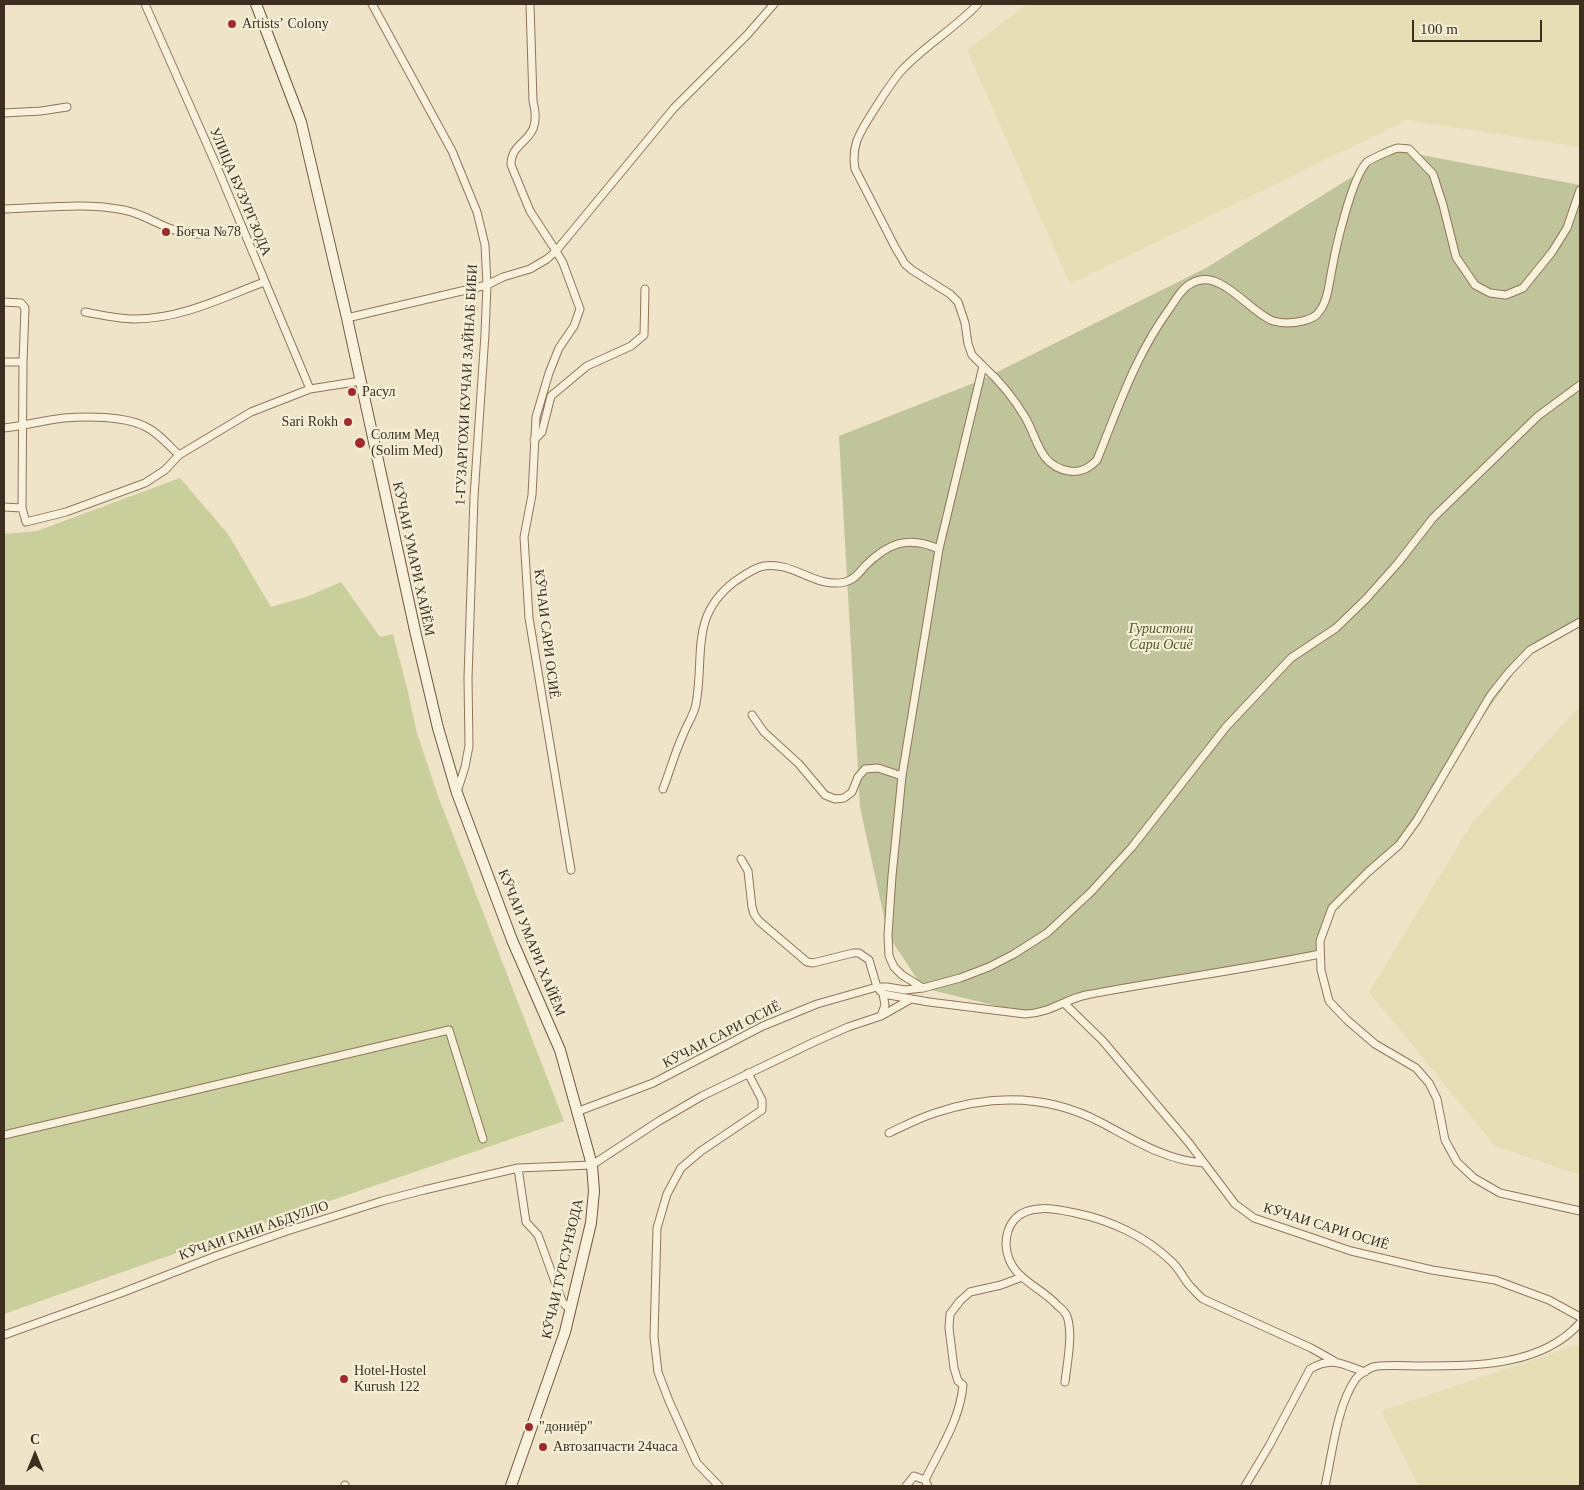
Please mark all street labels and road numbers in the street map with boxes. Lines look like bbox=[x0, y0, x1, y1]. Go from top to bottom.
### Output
street label: УЛИЦА БУЗУРГЗОДА bbox=[205, 125, 275, 259]
street label: 1-ГУЗАРГОХИ КУЧАИ ЗАЙНАБ БИБИ bbox=[452, 264, 482, 506]
street label: КӮЧАИ УМАРИ ХАЙЁМ bbox=[388, 480, 438, 638]
street label: КӮЧАИ САРИ ОСИЁ bbox=[530, 568, 562, 700]
street label: КӮЧАИ УМАРИ ХАЙЁМ bbox=[494, 867, 568, 1019]
street label: КӮЧАИ САРИ ОСИЁ bbox=[660, 998, 784, 1072]
street label: КӮЧАИ ГАНИ АБДУЛЛО bbox=[177, 1197, 331, 1265]
street label: КӮЧАИ ТУРСУНЗОДА bbox=[539, 1197, 587, 1341]
street label: КӮЧАИ САРИ ОСИЁ bbox=[1261, 1200, 1391, 1254]

